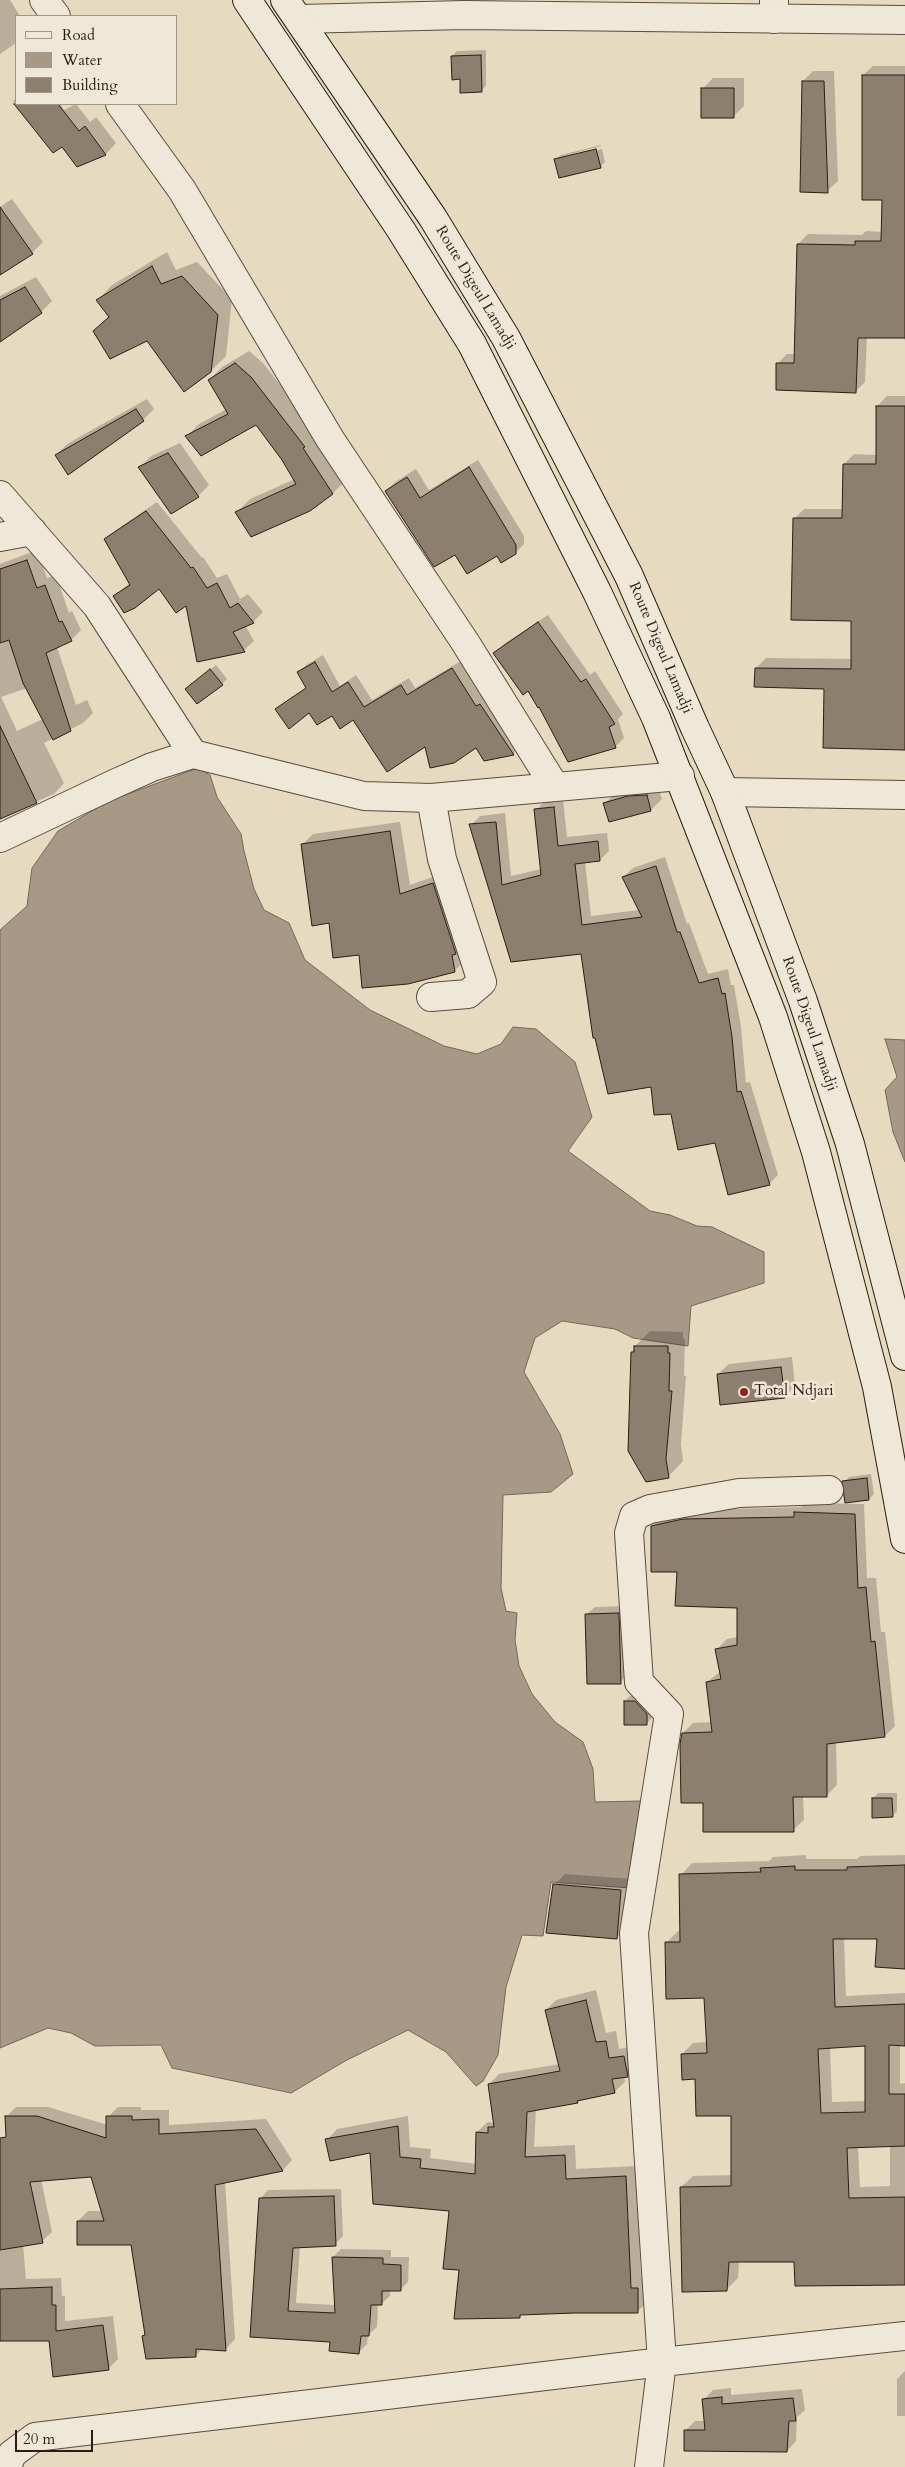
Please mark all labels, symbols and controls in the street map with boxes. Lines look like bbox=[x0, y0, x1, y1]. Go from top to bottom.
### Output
legend bbox=[15, 15, 178, 105]
text: Road bbox=[62, 25, 95, 45]
text: Water bbox=[62, 50, 102, 70]
text: Building bbox=[62, 75, 118, 95]
street label: Route Digeul Lamadji bbox=[431, 223, 519, 353]
street label: Route Digeul Lamadji bbox=[624, 580, 696, 716]
street label: Route Digeul Lamadji bbox=[778, 954, 840, 1094]
place label: Total Ndjari bbox=[754, 1383, 833, 1401]
marker: Total Ndjari bbox=[738, 1386, 750, 1398]
scale bar bbox=[18, 2420, 95, 2452]
text: 20 m bbox=[23, 2429, 55, 2449]

